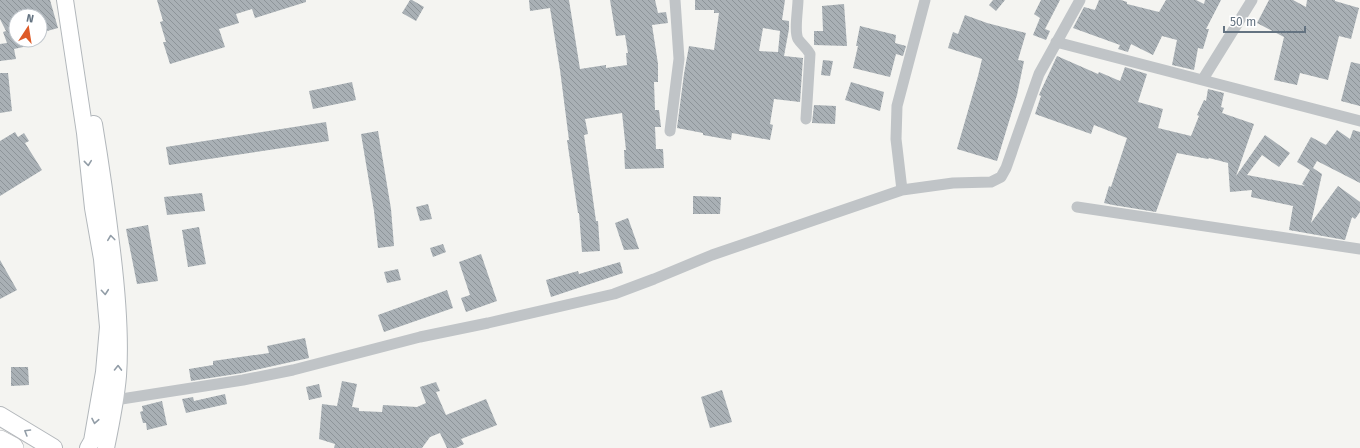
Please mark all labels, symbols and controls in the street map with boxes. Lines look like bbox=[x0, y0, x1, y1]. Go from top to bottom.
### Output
north arrow bbox=[8, 8, 48, 48]
scale bar bbox=[1224, 8, 1305, 34]
text: N bbox=[25, 12, 35, 26]
text: 50 m bbox=[1230, 15, 1256, 29]
one-way arrow bbox=[84, 160, 93, 166]
one-way arrow bbox=[107, 235, 116, 241]
one-way arrow bbox=[100, 289, 109, 295]
one-way arrow bbox=[114, 365, 122, 371]
one-way arrow bbox=[92, 418, 100, 424]
one-way arrow bbox=[24, 429, 31, 436]

